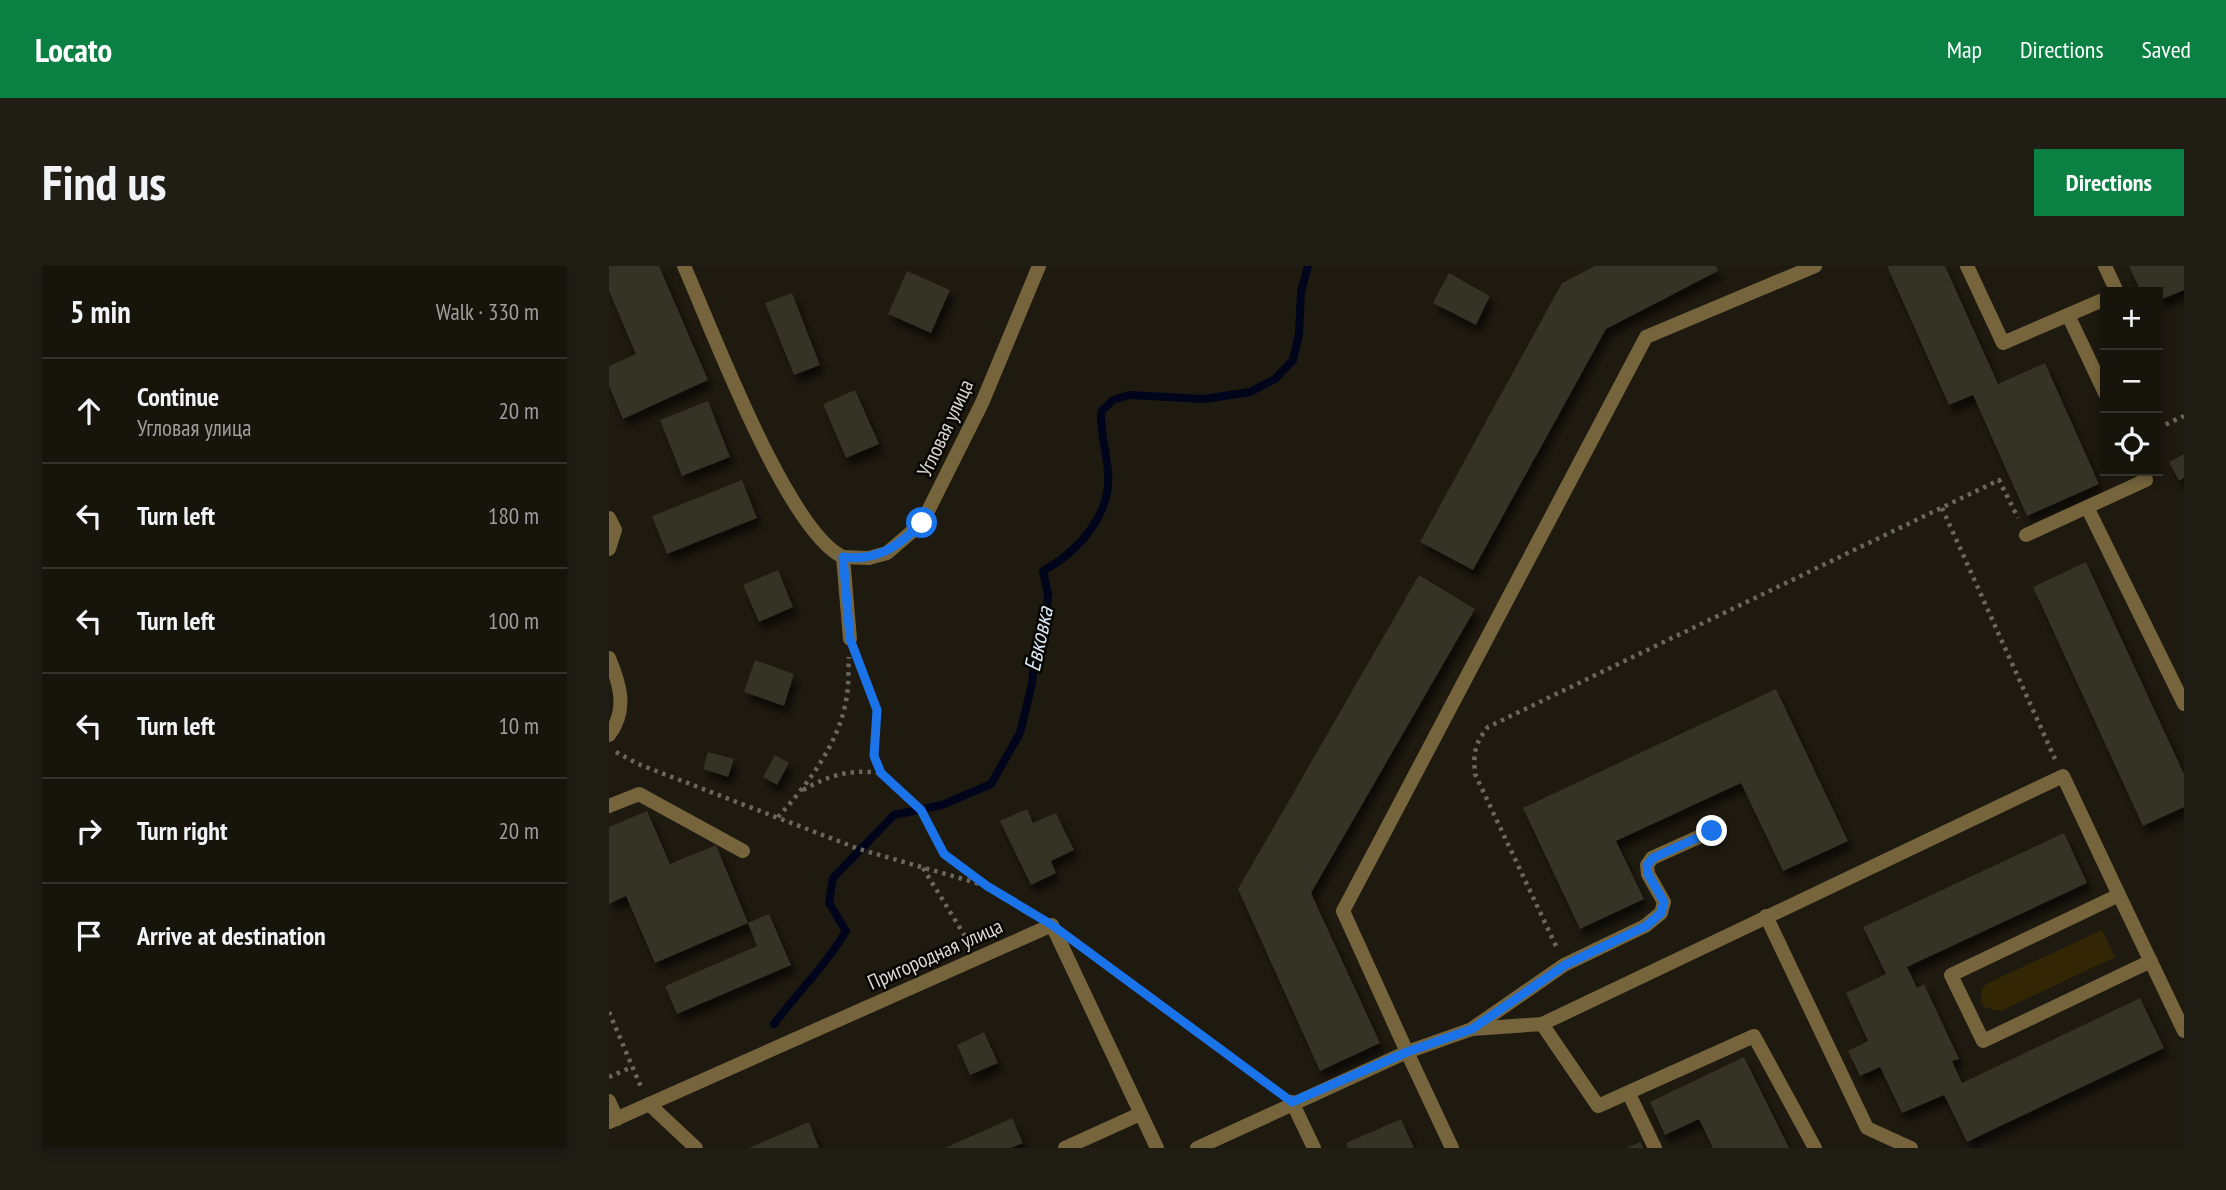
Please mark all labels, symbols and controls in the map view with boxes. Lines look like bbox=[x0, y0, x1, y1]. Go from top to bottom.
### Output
text: Locato bbox=[35, 28, 112, 71]
text: Map bbox=[1947, 34, 1982, 65]
text: Directions bbox=[2020, 34, 2104, 65]
text: Saved bbox=[2142, 34, 2191, 65]
button: Directions bbox=[2034, 149, 2184, 216]
text: Find us bbox=[42, 150, 166, 214]
map controls bbox=[2100, 287, 2163, 476]
button: + bbox=[2100, 287, 2163, 350]
text: 5 min bbox=[70, 292, 131, 331]
text: Walk · 330 m bbox=[436, 297, 539, 326]
button: − bbox=[2100, 350, 2163, 413]
street label: Угловая улица bbox=[911, 375, 979, 481]
text: Continue bbox=[137, 380, 219, 413]
icon: ahead bbox=[70, 392, 108, 430]
text: 20 m bbox=[498, 396, 539, 425]
text: Угловая улица bbox=[137, 413, 251, 442]
button: locate bbox=[2100, 413, 2163, 476]
icon: left bbox=[70, 497, 108, 535]
text: Turn left bbox=[137, 499, 215, 532]
text: 180 m bbox=[488, 501, 539, 530]
route start bbox=[906, 507, 937, 538]
icon: left bbox=[70, 602, 108, 640]
water label: Евковка bbox=[1017, 602, 1059, 674]
text: Turn left bbox=[137, 604, 215, 637]
text: 100 m bbox=[488, 606, 539, 635]
icon: left bbox=[70, 707, 108, 745]
text: Turn left bbox=[137, 709, 215, 742]
text: 10 m bbox=[498, 711, 539, 740]
icon: right bbox=[70, 812, 108, 850]
text: Turn right bbox=[137, 814, 228, 847]
route end bbox=[1696, 815, 1727, 846]
text: 20 m bbox=[498, 816, 539, 845]
street label: Пригородная улица bbox=[863, 912, 1007, 996]
icon: arrive bbox=[70, 917, 108, 955]
text: Arrive at destination bbox=[137, 919, 326, 952]

